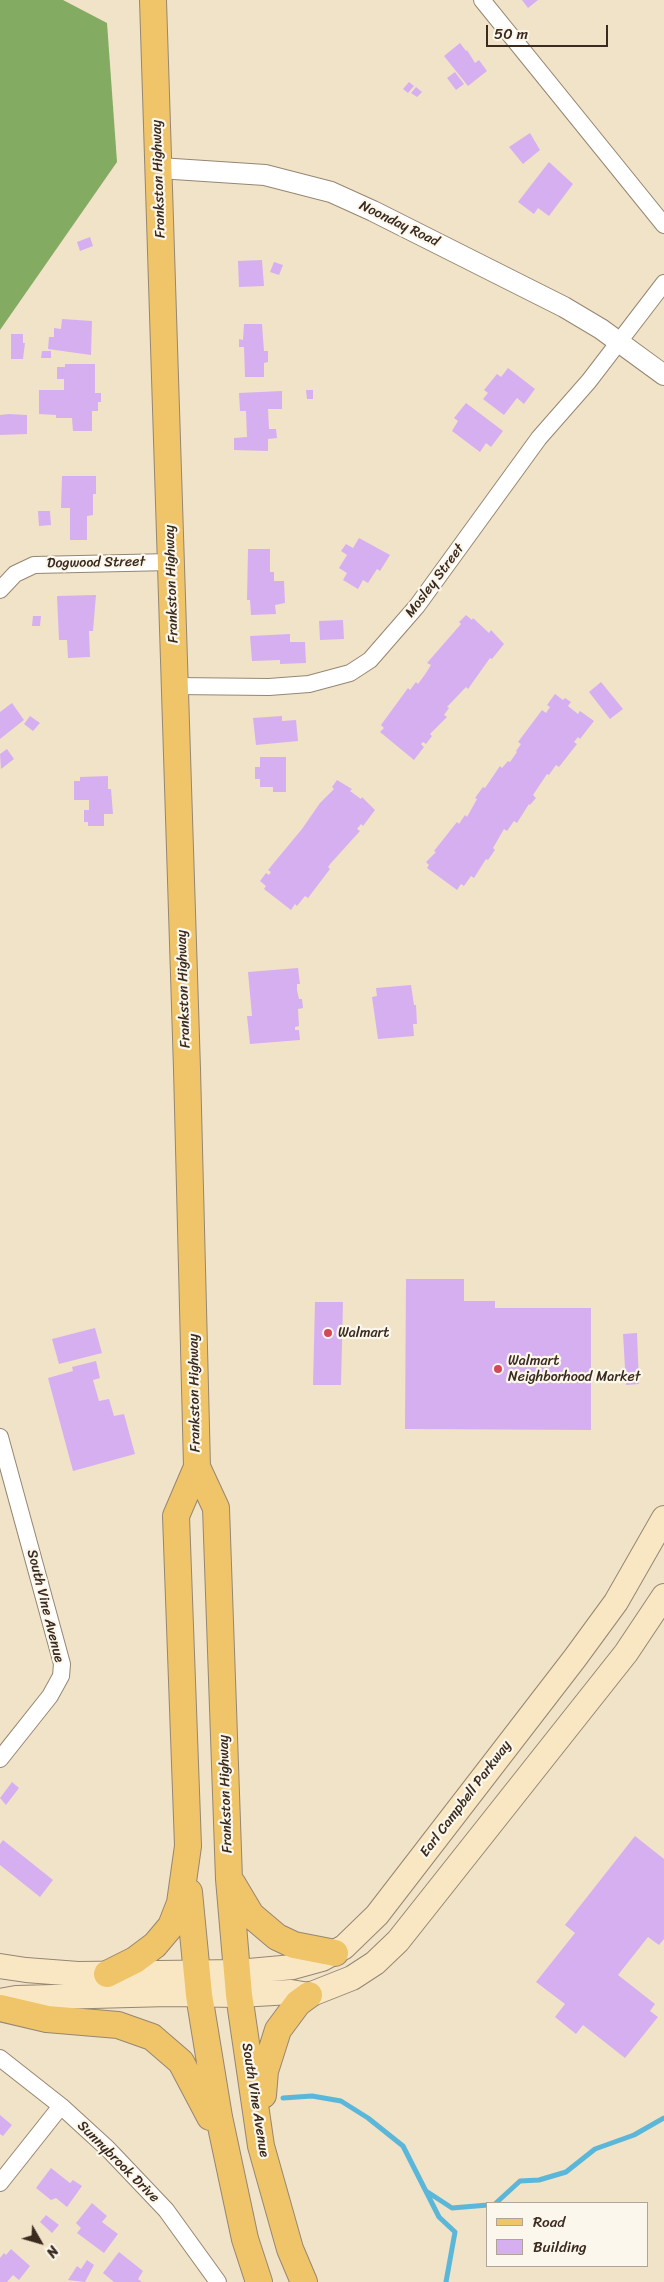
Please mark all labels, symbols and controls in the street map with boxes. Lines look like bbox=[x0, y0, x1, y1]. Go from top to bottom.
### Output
scale bar bbox=[489, 15, 612, 47]
text: 50 m bbox=[494, 21, 528, 47]
street label: Frankston Highway bbox=[149, 120, 169, 238]
street label: Noonday Road bbox=[356, 197, 442, 251]
street label: Frankston Highway bbox=[162, 525, 182, 643]
street label: Mosley Street bbox=[402, 541, 468, 621]
street label: Dogwood Street bbox=[47, 554, 145, 572]
street label: Frankston Highway bbox=[174, 930, 194, 1048]
place label: Walmart bbox=[338, 1325, 389, 1341]
marker: Walmart bbox=[322, 1327, 334, 1339]
street label: Frankston Highway bbox=[186, 1334, 204, 1452]
place label: Walmart Neighborhood Market bbox=[508, 1353, 640, 1385]
marker: Walmart Neighborhood Market bbox=[492, 1363, 504, 1375]
street label: South Vine Avenue bbox=[23, 1548, 67, 1664]
street label: Frankston Highway bbox=[216, 1735, 236, 1853]
street label: Earl Campbell Parkway bbox=[417, 1738, 515, 1860]
street label: South Vine Avenue bbox=[238, 2042, 272, 2158]
street label: Sunnybrook Drive bbox=[74, 2118, 162, 2206]
legend bbox=[487, 2202, 649, 2267]
text: Road bbox=[533, 2209, 565, 2235]
north arrow bbox=[15, 2217, 65, 2267]
text: Building bbox=[533, 2234, 587, 2260]
text: N bbox=[39, 2240, 65, 2263]

